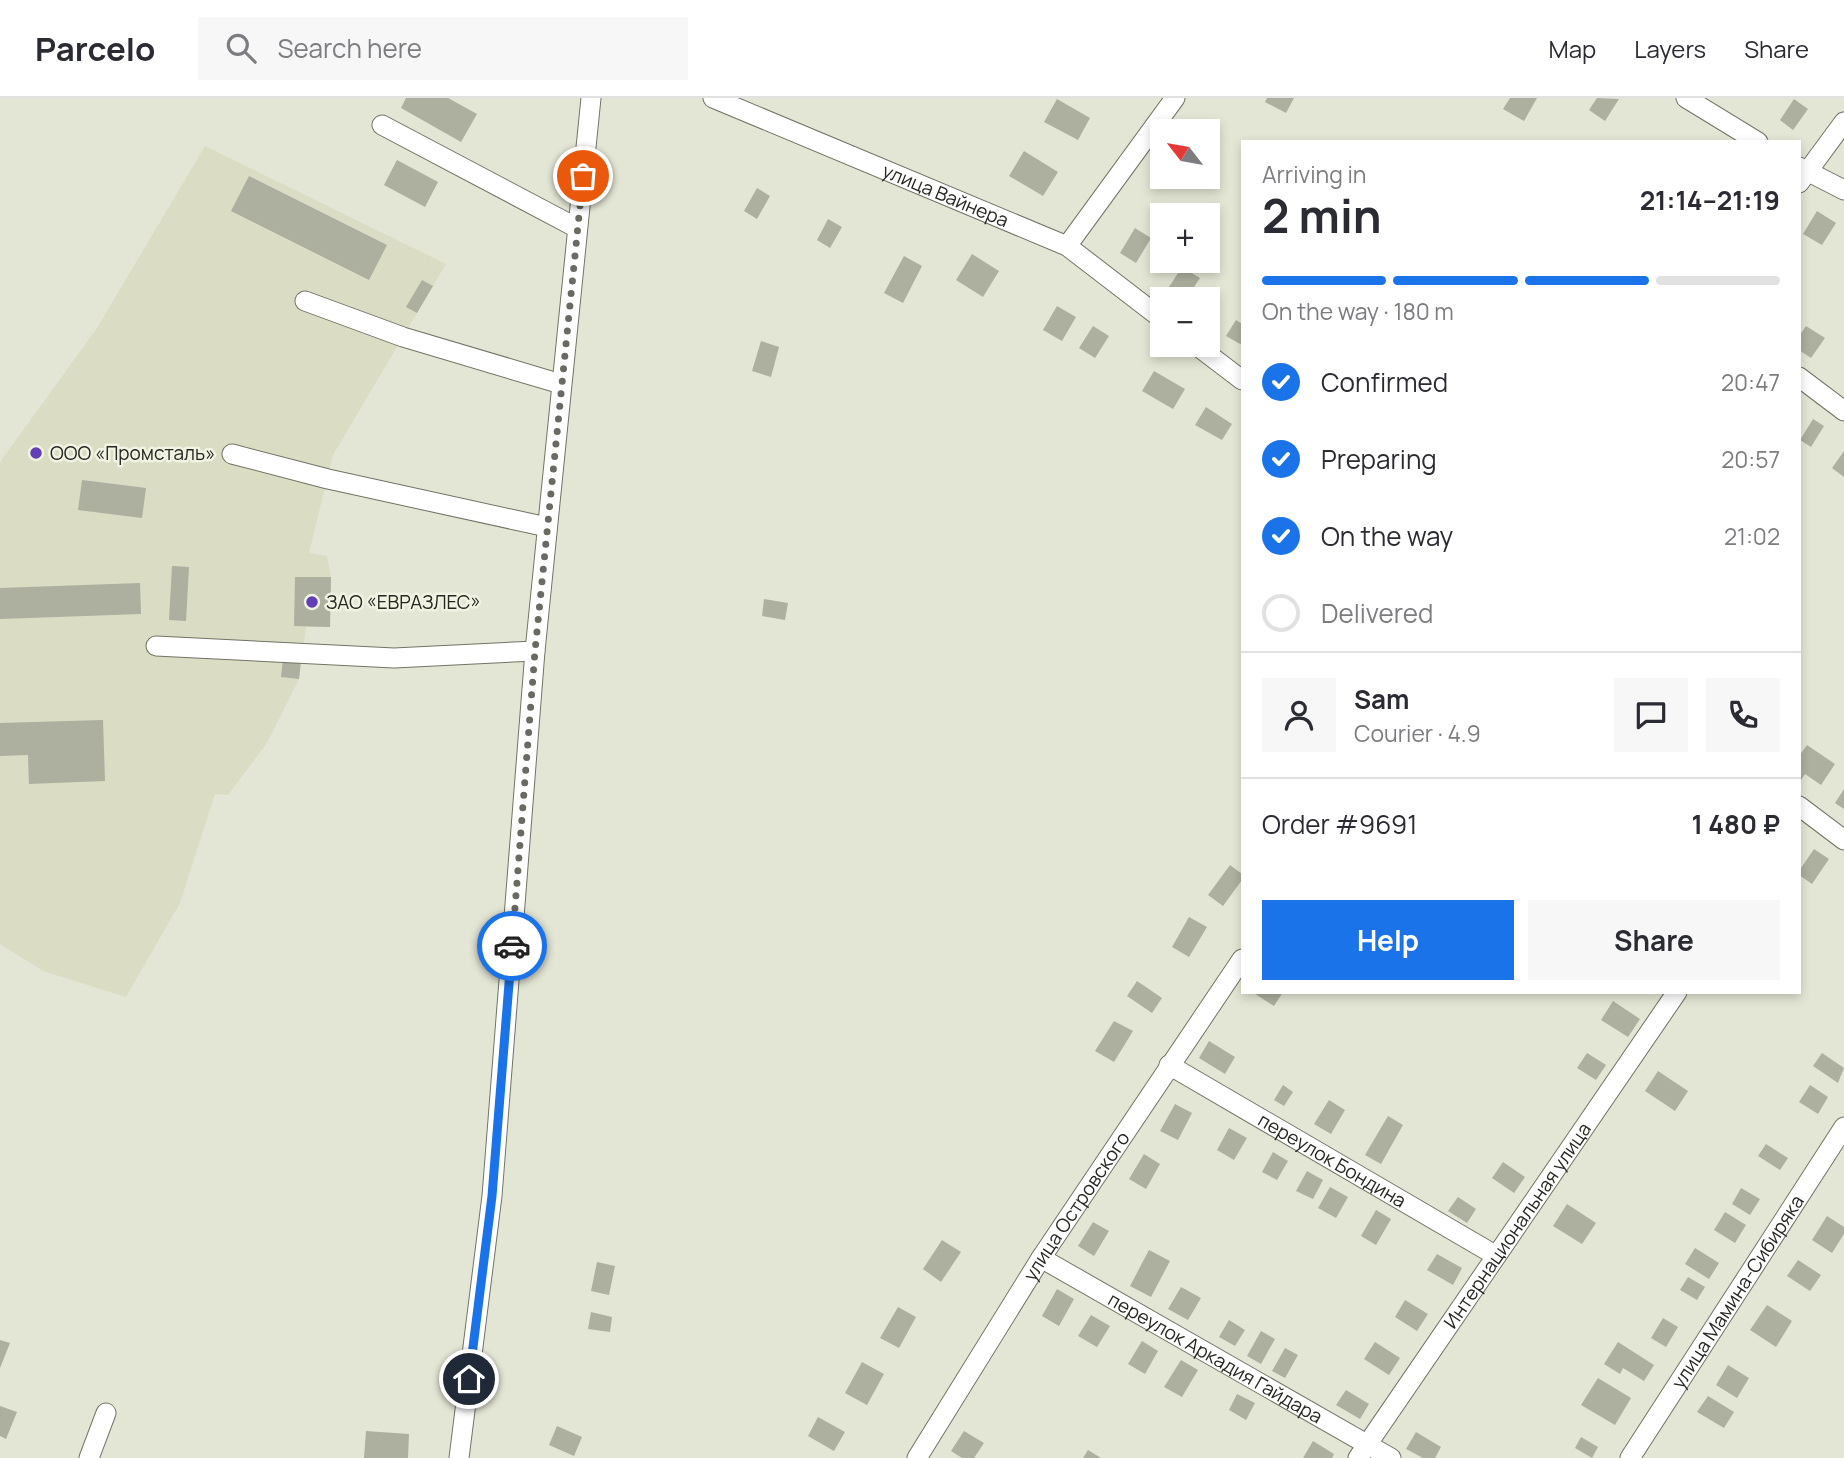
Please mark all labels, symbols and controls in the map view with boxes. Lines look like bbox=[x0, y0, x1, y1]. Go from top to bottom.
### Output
search box bbox=[198, 17, 688, 80]
text: Parcelo bbox=[35, 26, 156, 71]
icon: search bbox=[222, 29, 260, 67]
text: Search here bbox=[278, 30, 422, 66]
text: Map bbox=[1549, 32, 1596, 65]
text: Layers bbox=[1634, 32, 1706, 65]
text: Share bbox=[1744, 32, 1809, 65]
north arrow bbox=[1150, 119, 1220, 189]
map controls bbox=[1150, 119, 1220, 357]
pin bbox=[553, 146, 613, 206]
icon: bag bbox=[564, 157, 602, 195]
street label: улица Вайнера bbox=[878, 157, 1013, 233]
text: Arriving in bbox=[1262, 158, 1367, 190]
text: 21:14–21:19 bbox=[1640, 182, 1780, 218]
text: 2 min bbox=[1262, 184, 1382, 247]
button: + bbox=[1150, 203, 1220, 273]
button: − bbox=[1150, 287, 1220, 357]
text: On the way · 180 m bbox=[1262, 295, 1454, 327]
icon: check bbox=[1262, 363, 1300, 401]
text: Confirmed bbox=[1321, 364, 1448, 400]
text: 20:47 bbox=[1721, 366, 1780, 398]
place label: ООО «Промсталь» bbox=[50, 440, 215, 466]
icon: check bbox=[1262, 440, 1300, 478]
text: Preparing bbox=[1321, 441, 1437, 477]
text: 20:57 bbox=[1721, 443, 1780, 475]
marker: ООО «Промсталь» bbox=[28, 445, 44, 461]
icon: check bbox=[1262, 517, 1300, 555]
text: On the way bbox=[1321, 518, 1453, 554]
text: 21:02 bbox=[1724, 520, 1780, 552]
place label: ЗАО «ЕВРАЗЛЕС» bbox=[326, 589, 481, 615]
marker: ЗАО «ЕВРАЗЛЕС» bbox=[304, 594, 320, 610]
text: Delivered bbox=[1321, 595, 1433, 631]
button: person bbox=[1262, 678, 1336, 752]
button: chat bbox=[1614, 678, 1688, 752]
button: phone bbox=[1706, 678, 1780, 752]
text: Sam bbox=[1354, 681, 1409, 717]
text: Courier · 4.9 bbox=[1354, 717, 1481, 749]
text: Order #9691 bbox=[1262, 806, 1417, 842]
text: 1 480 ₽ bbox=[1692, 806, 1780, 842]
button: Help bbox=[1262, 900, 1514, 980]
button: Share bbox=[1528, 900, 1780, 980]
courier bbox=[477, 911, 547, 981]
icon: car bbox=[493, 927, 531, 965]
street label: переулок Бондина bbox=[1254, 1107, 1411, 1213]
street label: Интернациональная улица bbox=[1438, 1117, 1597, 1333]
street label: улица Островского bbox=[1017, 1126, 1136, 1286]
street label: улица Мамина-Сибиряка bbox=[1665, 1190, 1810, 1394]
street label: переулок Аркадия Гайдара bbox=[1104, 1286, 1327, 1429]
pin bbox=[439, 1349, 499, 1409]
icon: home bbox=[450, 1360, 488, 1398]

